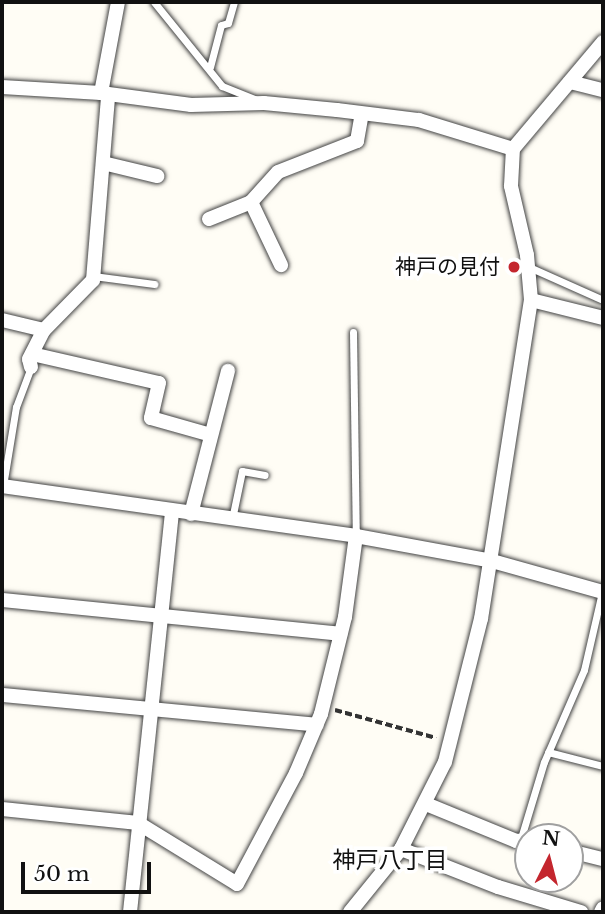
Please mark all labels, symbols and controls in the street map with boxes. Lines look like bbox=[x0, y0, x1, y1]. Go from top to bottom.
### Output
place label: 神戸の見付 bbox=[395, 254, 500, 280]
marker: 神戸の見付 bbox=[506, 259, 522, 275]
north arrow bbox=[514, 823, 584, 893]
text: N bbox=[541, 826, 561, 851]
district label: 神戸八丁目 bbox=[333, 846, 447, 874]
scale bar bbox=[24, 848, 154, 892]
text: 50 m bbox=[34, 861, 89, 887]

